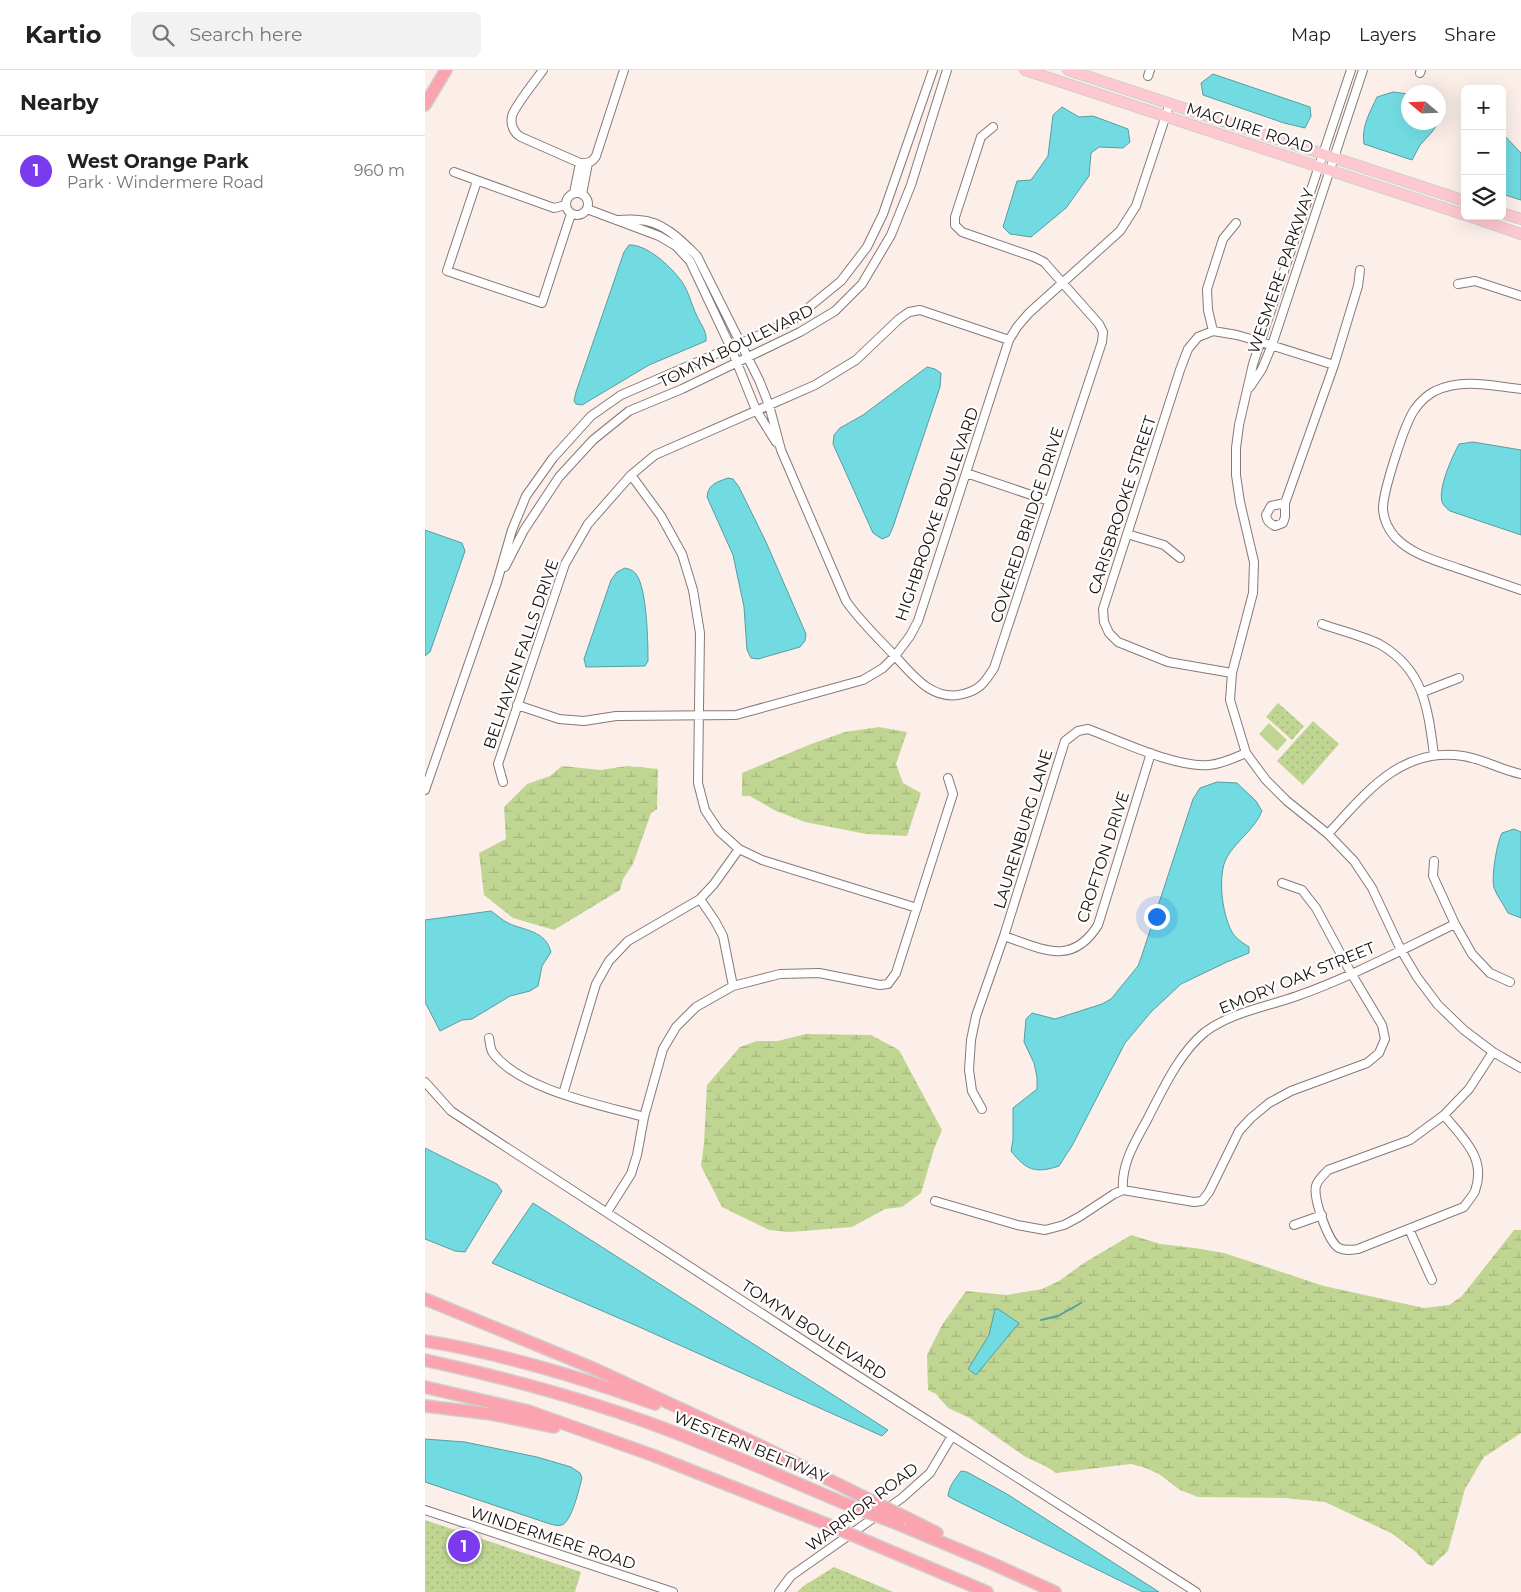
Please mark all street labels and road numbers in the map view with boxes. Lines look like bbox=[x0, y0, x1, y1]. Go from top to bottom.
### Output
street label: MAGUIRE ROAD bbox=[1184, 98, 1316, 158]
street label: WESMERE PARKWAY bbox=[1244, 185, 1318, 356]
street label: TOMYN BOULEVARD bbox=[656, 300, 816, 392]
street label: HIGHBROOKE BOULEVARD bbox=[891, 405, 983, 623]
street label: CARISBROOKE STREET bbox=[1084, 413, 1160, 597]
street label: COVERED BRIDGE DRIVE bbox=[986, 425, 1068, 625]
street label: BELHAVEN FALLS DRIVE bbox=[479, 556, 563, 752]
street label: LAURENBURG LANE bbox=[990, 747, 1056, 911]
street label: CROFTON DRIVE bbox=[1073, 789, 1133, 925]
street label: EMORY OAK STREET bbox=[1216, 938, 1378, 1018]
street label: TOMYN BOULEVARD bbox=[738, 1276, 890, 1384]
street label: WESTERN BELTWAY bbox=[671, 1407, 832, 1487]
street label: WARRIOR ROAD bbox=[802, 1459, 922, 1555]
street label: WINDERMERE ROAD bbox=[468, 1502, 638, 1574]

